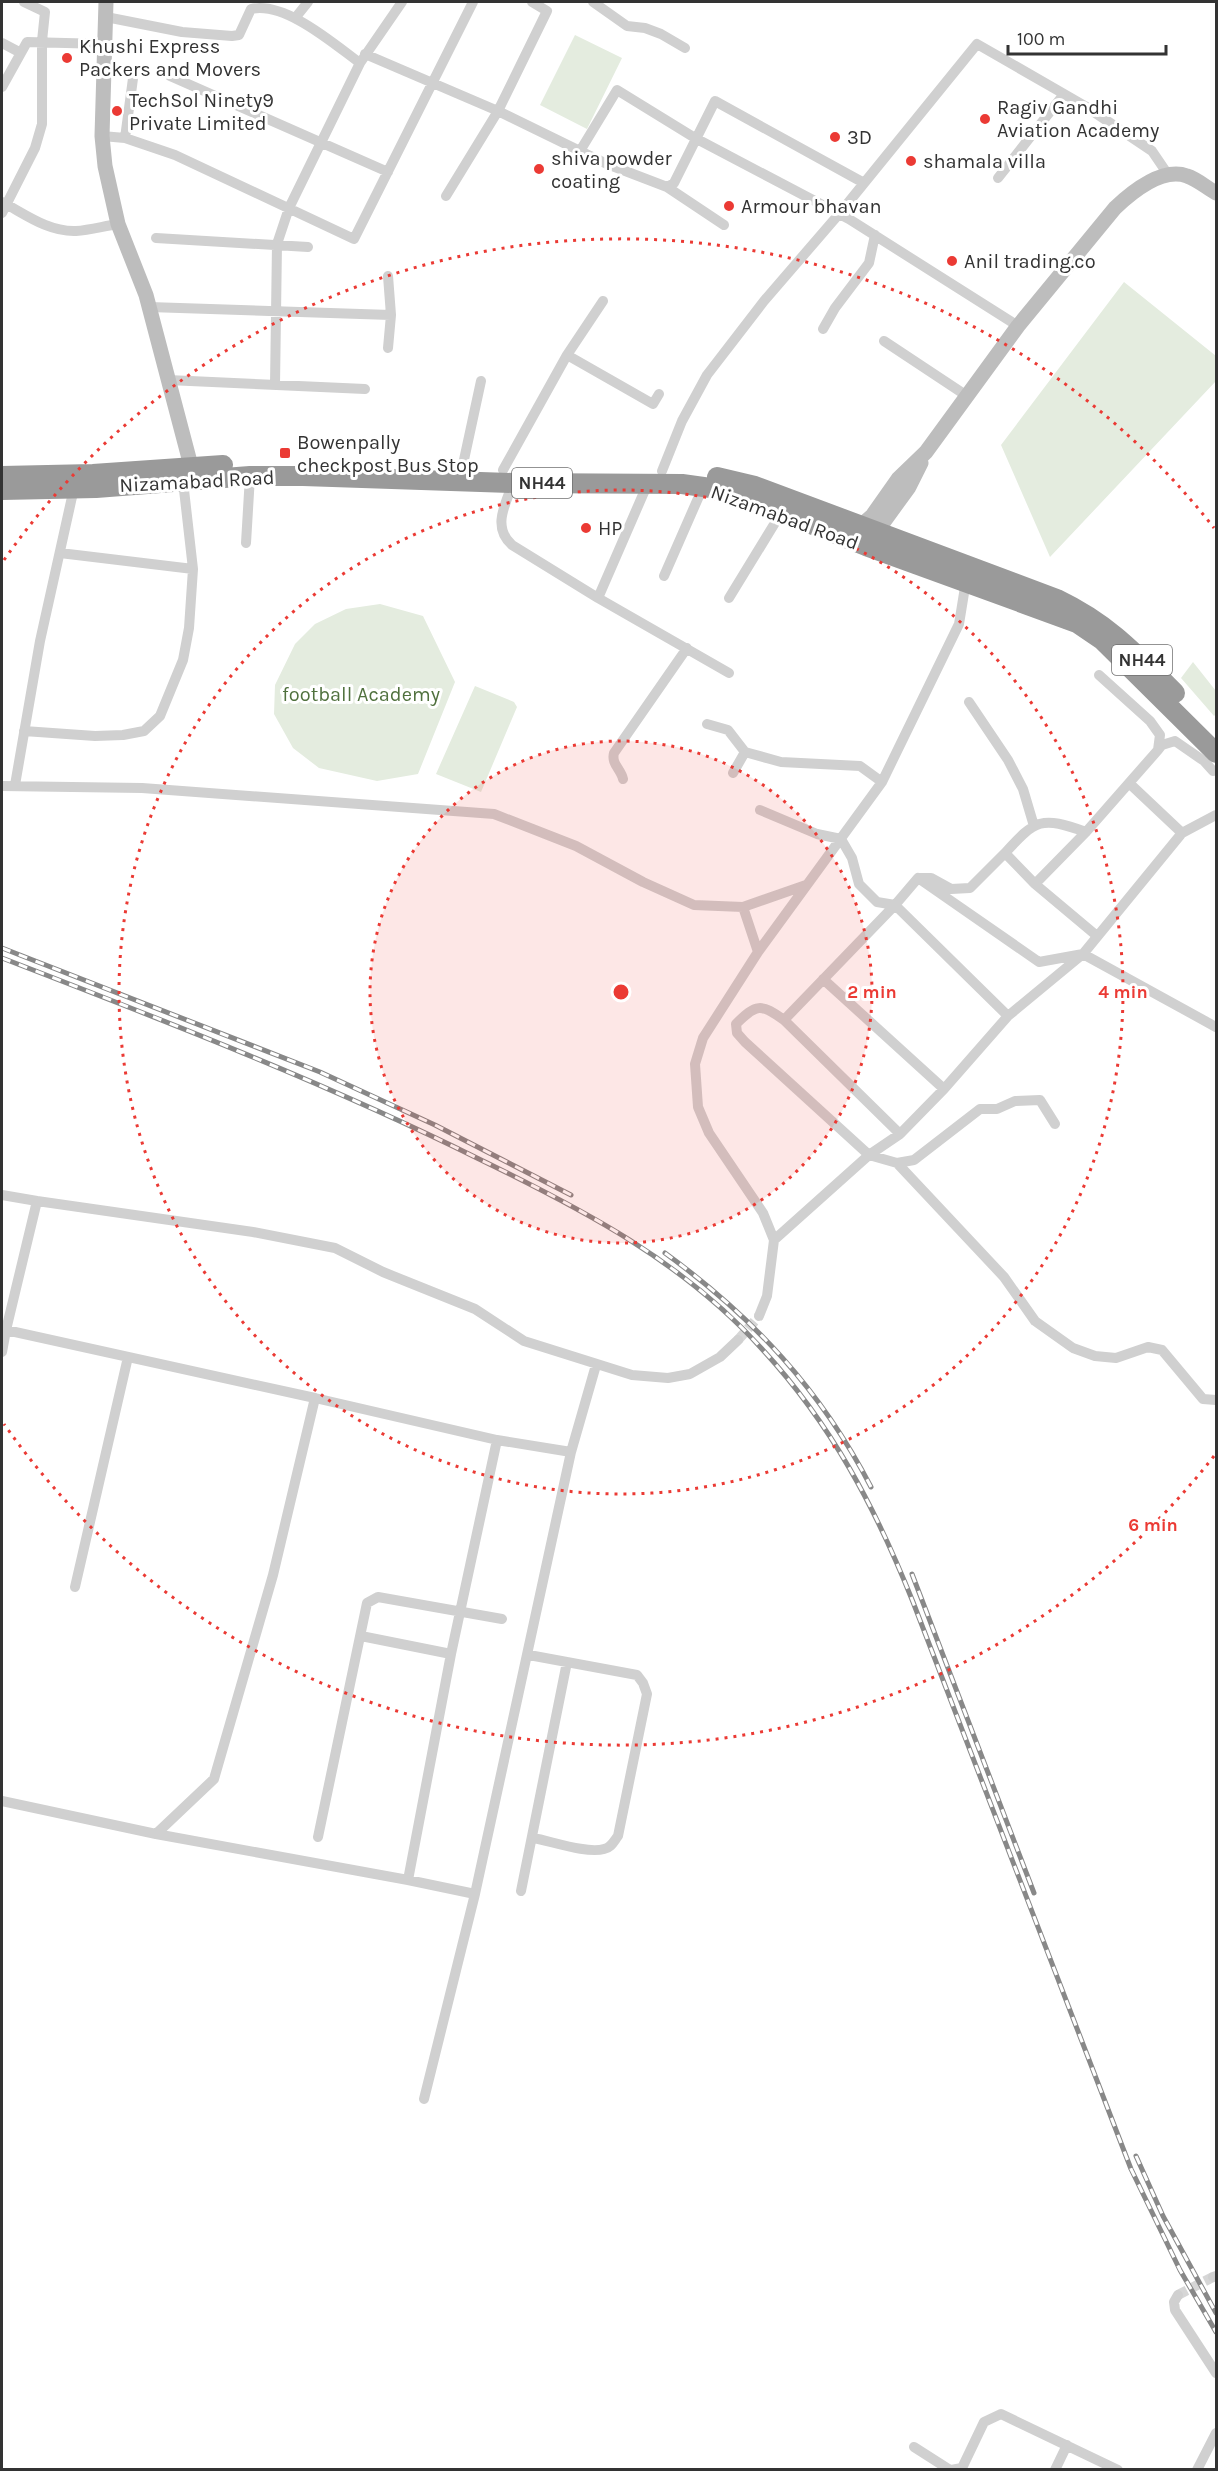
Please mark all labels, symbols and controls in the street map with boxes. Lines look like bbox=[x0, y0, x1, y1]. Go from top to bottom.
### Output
scale bar bbox=[1008, 18, 1166, 56]
text: 100 m bbox=[1017, 28, 1065, 50]
place label: Khushi Express Packers and Movers bbox=[79, 35, 261, 81]
marker: Khushi Express Packers and Movers bbox=[60, 51, 74, 65]
place label: TechSol Ninety9 Private Limited bbox=[129, 89, 274, 135]
place label: Ragiv Gandhi Aviation Academy bbox=[997, 96, 1159, 142]
marker: TechSol Ninety9 Private Limited bbox=[110, 104, 124, 118]
marker: Ragiv Gandhi Aviation Academy bbox=[978, 112, 992, 126]
place label: 3D bbox=[847, 126, 872, 149]
marker: 3D bbox=[828, 130, 842, 144]
place label: shiva powder coating bbox=[551, 147, 673, 193]
place label: shamala villa bbox=[923, 150, 1046, 173]
marker: shamala villa bbox=[904, 154, 918, 168]
marker: shiva powder coating bbox=[532, 162, 546, 176]
place label: Armour bhavan bbox=[741, 195, 882, 218]
marker: Armour bhavan bbox=[722, 199, 736, 213]
place label: Anil trading.co bbox=[964, 250, 1096, 273]
marker: Anil trading.co bbox=[945, 254, 959, 268]
place label: Bowenpally checkpost Bus Stop bbox=[297, 431, 479, 477]
marker: Bowenpally checkpost Bus Stop bbox=[278, 446, 292, 460]
street label: Nizamabad Road bbox=[119, 466, 275, 497]
road number: NH44 bbox=[512, 468, 572, 498]
street label: Nizamabad Road bbox=[708, 480, 862, 555]
place label: HP bbox=[598, 517, 622, 540]
marker: HP bbox=[579, 521, 593, 535]
road number: NH44 bbox=[1112, 645, 1172, 675]
park label: football Academy bbox=[282, 683, 440, 706]
text: 2 min bbox=[847, 981, 897, 1003]
text: 4 min bbox=[1098, 981, 1148, 1003]
centre of rings bbox=[611, 982, 631, 1002]
text: 6 min bbox=[1128, 1514, 1178, 1536]

